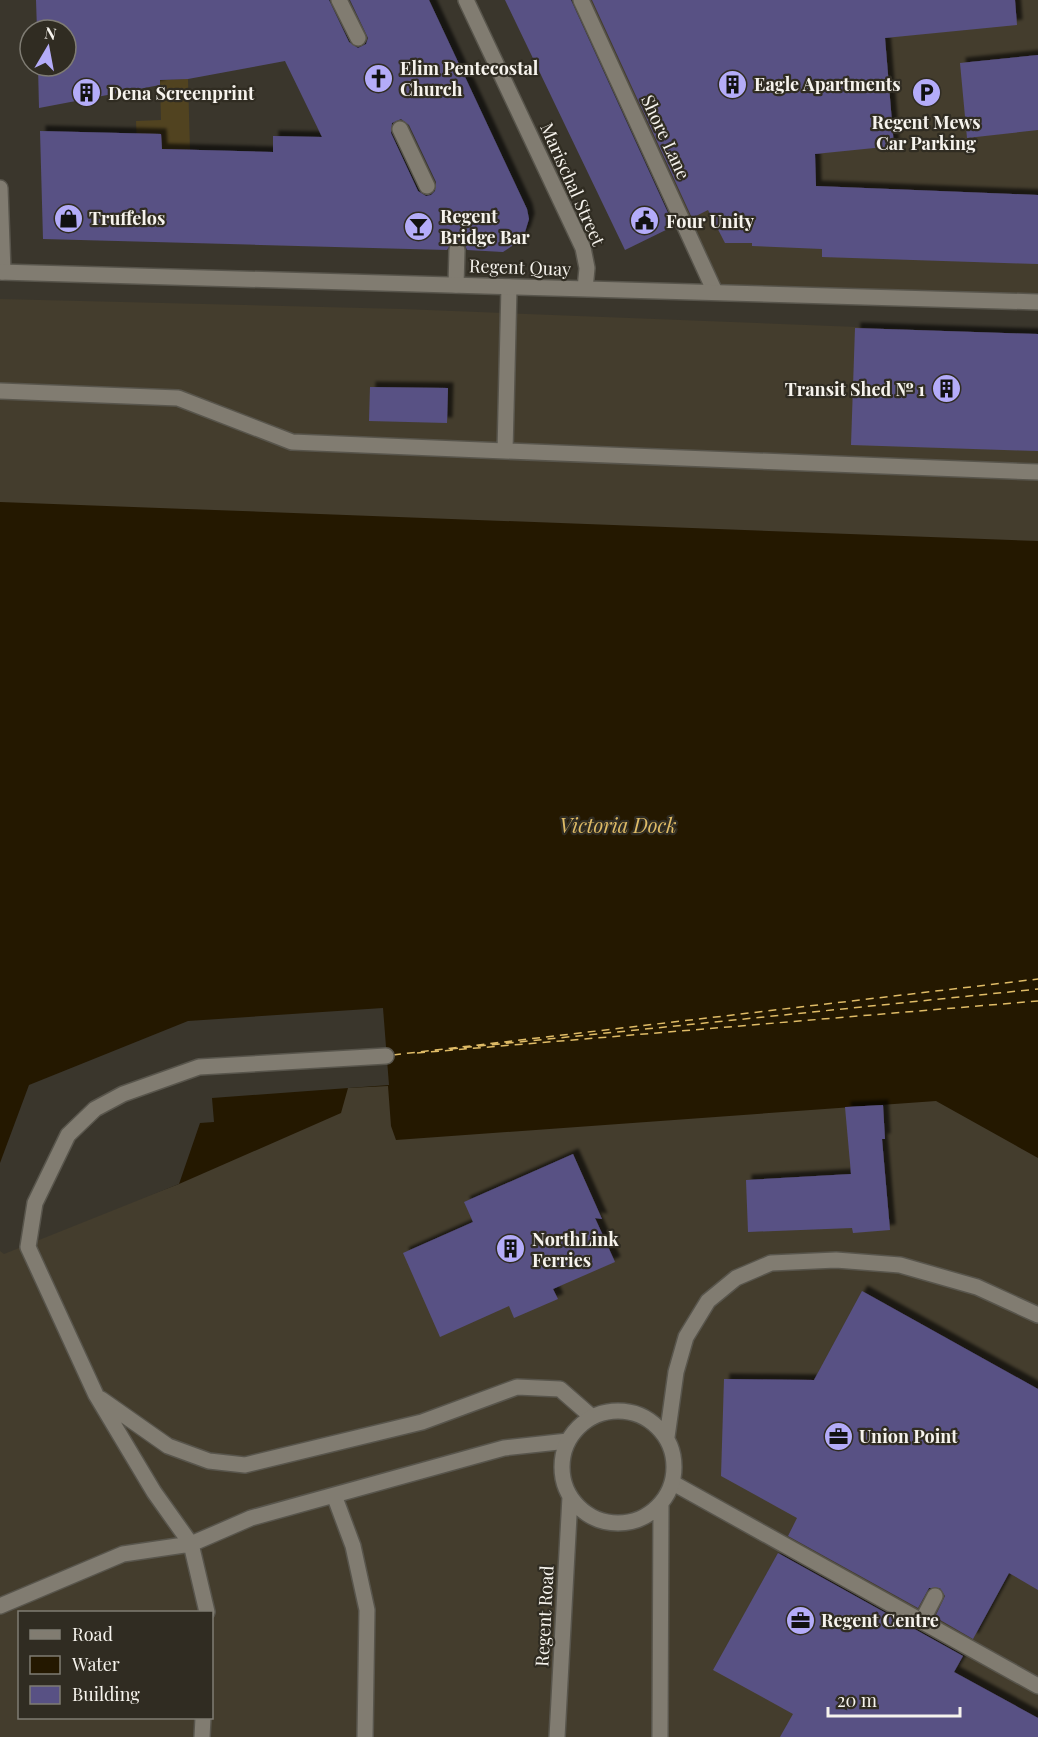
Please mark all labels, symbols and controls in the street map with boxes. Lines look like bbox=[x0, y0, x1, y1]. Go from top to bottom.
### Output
north arrow bbox=[18, 18, 78, 78]
text: N bbox=[43, 21, 59, 44]
place label: Elim Pentecostal Church bbox=[400, 56, 539, 101]
church icon: Elim Pentecostal Church bbox=[363, 62, 395, 94]
building icon: Eagle Apartments bbox=[717, 68, 749, 100]
place label: Eagle Apartments bbox=[754, 72, 901, 96]
building icon: Dena Screenprint bbox=[71, 77, 103, 109]
parking icon: Regent Mews Car Parking bbox=[910, 77, 942, 109]
place label: Dena Screenprint bbox=[108, 81, 255, 105]
street label: Shore Lane bbox=[636, 91, 696, 183]
place label: Regent Mews Car Parking bbox=[871, 110, 981, 155]
street label: Marischal Street bbox=[535, 119, 611, 250]
shop icon: Truffelos bbox=[52, 202, 84, 234]
place label: Regent Bridge Bar bbox=[440, 204, 530, 249]
public building icon: Four Unity bbox=[629, 205, 661, 237]
place label: Truffelos bbox=[89, 206, 165, 230]
place label: Four Unity bbox=[666, 209, 755, 233]
bar icon: Regent Bridge Bar bbox=[403, 210, 435, 242]
street label: Regent Quay bbox=[468, 253, 572, 281]
building icon: Transit Shed № 1 bbox=[930, 373, 962, 405]
place label: Transit Shed № 1 bbox=[785, 377, 925, 401]
water label: Victoria Dock bbox=[559, 811, 677, 838]
place label: NorthLink Ferries bbox=[532, 1227, 619, 1272]
building icon: NorthLink Ferries bbox=[495, 1233, 527, 1265]
office icon: Union Point bbox=[822, 1420, 854, 1452]
place label: Union Point bbox=[859, 1424, 958, 1448]
street label: Regent Road bbox=[529, 1564, 559, 1667]
office icon: Regent Centre bbox=[784, 1604, 816, 1636]
place label: Regent Centre bbox=[821, 1608, 939, 1632]
legend bbox=[18, 1611, 213, 1719]
text: Road bbox=[72, 1622, 113, 1646]
text: Water bbox=[71, 1652, 120, 1676]
scale bar bbox=[828, 1680, 960, 1718]
text: Building bbox=[72, 1682, 140, 1706]
text: 20 m bbox=[837, 1688, 877, 1712]

